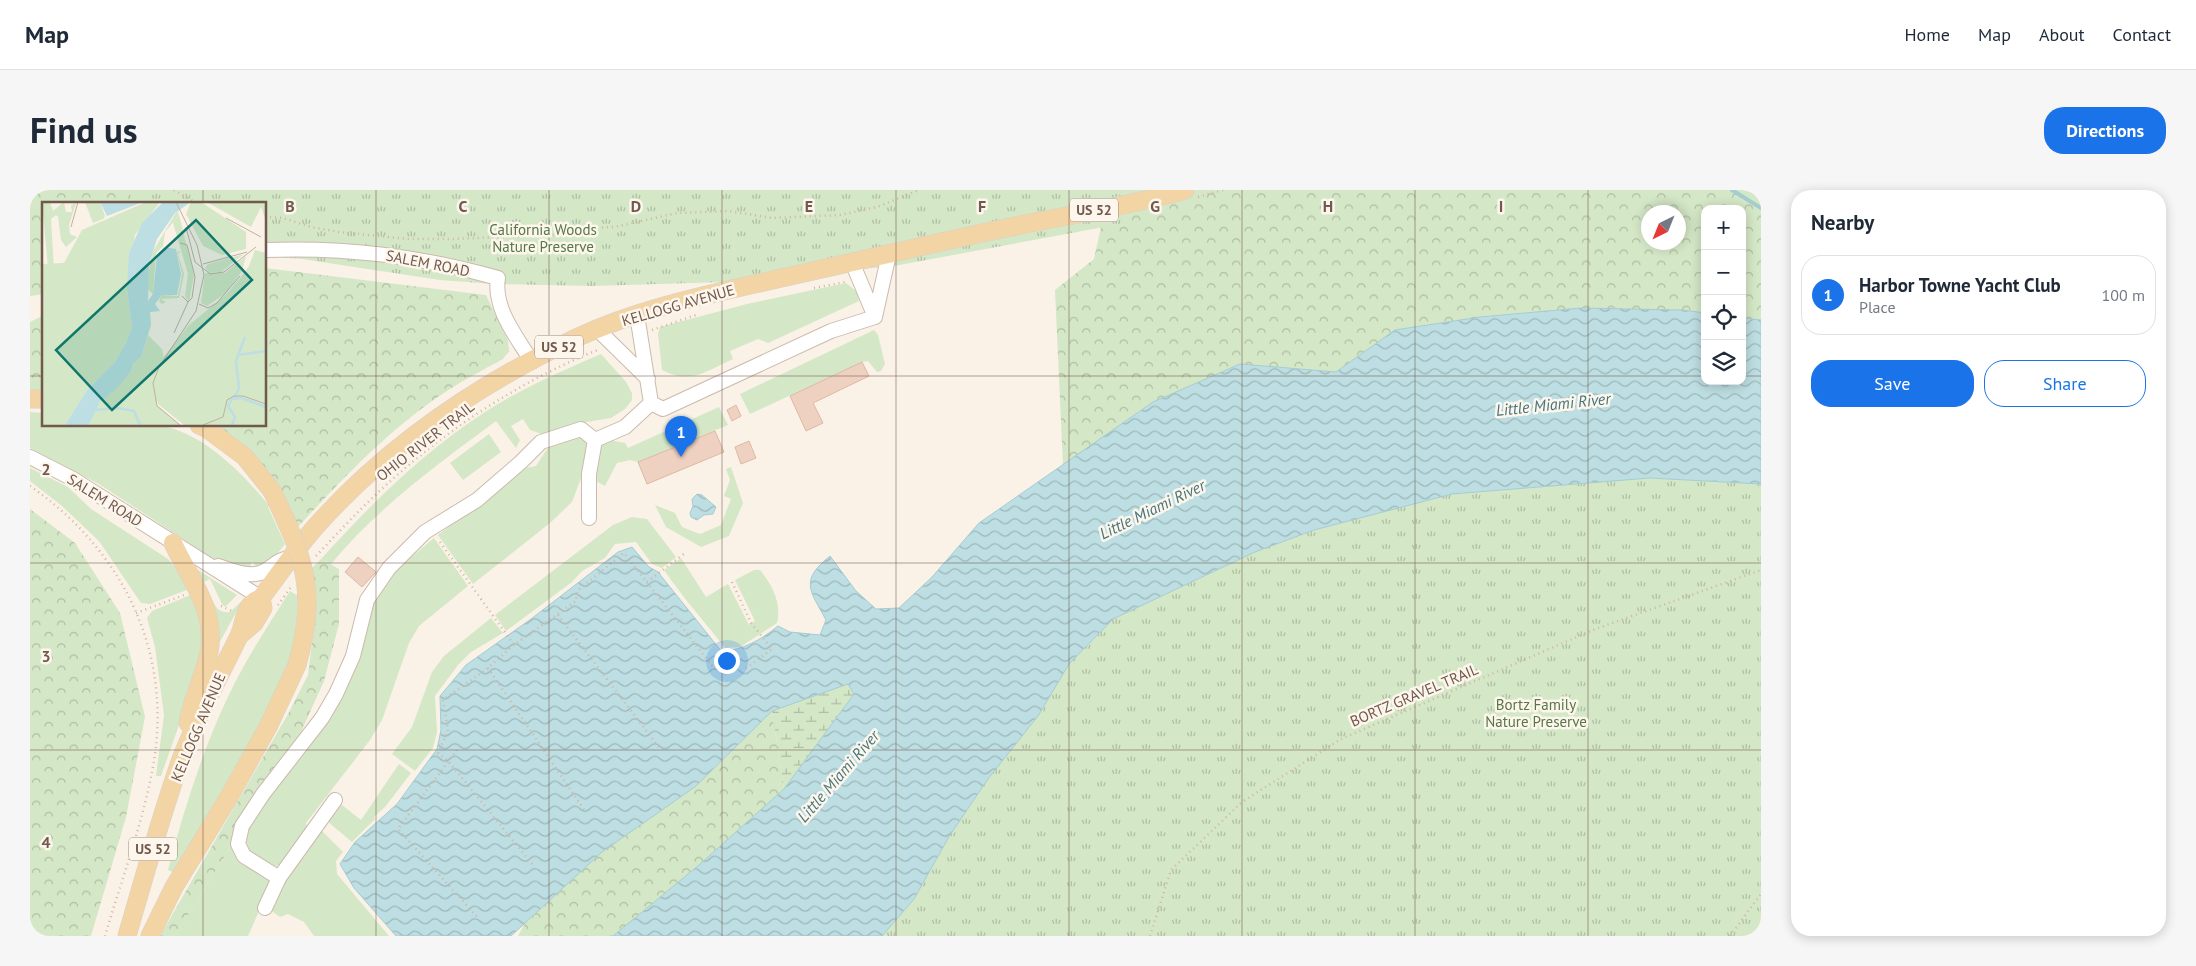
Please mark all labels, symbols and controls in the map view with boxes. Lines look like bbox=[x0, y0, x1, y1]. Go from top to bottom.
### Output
text: Map bbox=[25, 19, 69, 50]
text: Home bbox=[1904, 23, 1950, 46]
text: Map bbox=[1978, 23, 2011, 46]
text: About bbox=[2039, 23, 2085, 46]
text: Contact bbox=[2113, 23, 2171, 46]
text: Find us bbox=[30, 107, 138, 153]
button: Directions bbox=[2044, 107, 2166, 154]
text: B bbox=[285, 196, 295, 216]
text: C bbox=[459, 196, 468, 216]
text: D bbox=[631, 196, 641, 216]
text: E bbox=[805, 196, 813, 216]
text: F bbox=[978, 196, 986, 216]
text: G bbox=[1150, 196, 1160, 216]
text: H bbox=[1323, 196, 1333, 216]
text: I bbox=[1499, 196, 1503, 216]
road number: US 52 bbox=[1070, 198, 1118, 222]
inset map bbox=[42, 202, 266, 426]
north arrow bbox=[1641, 205, 1686, 250]
map controls bbox=[1701, 205, 1746, 385]
button: + bbox=[1701, 205, 1746, 250]
text: Nearby bbox=[1811, 209, 1874, 236]
park label: California Woods Nature Preserve bbox=[489, 220, 597, 256]
street label: SALEM ROAD bbox=[384, 246, 472, 280]
button: − bbox=[1701, 250, 1746, 295]
text: Harbor Towne Yacht Club bbox=[1859, 273, 2061, 297]
street label: KELLOGG AVENUE bbox=[619, 280, 737, 330]
text: 1 bbox=[1823, 285, 1833, 305]
text: 100 m bbox=[2102, 285, 2145, 305]
button: locate bbox=[1701, 295, 1746, 340]
text: Place bbox=[1859, 297, 1896, 317]
road number: US 52 bbox=[535, 336, 583, 358]
button: layers bbox=[1701, 340, 1746, 385]
button: Save bbox=[1811, 360, 1974, 407]
button: Share bbox=[1984, 360, 2146, 407]
water label: Little Miami River bbox=[1495, 388, 1613, 420]
street label: OHIO RIVER TRAIL bbox=[372, 397, 478, 485]
pin: 1 bbox=[665, 416, 697, 457]
text: 2 bbox=[41, 459, 51, 479]
street label: SALEM ROAD bbox=[64, 469, 146, 531]
water label: Little Miami River bbox=[1096, 474, 1210, 543]
text: 3 bbox=[41, 646, 51, 666]
your location bbox=[714, 648, 740, 674]
street label: BORTZ GRAVEL TRAIL bbox=[1347, 659, 1481, 731]
street label: KELLOGG AVENUE bbox=[167, 670, 229, 784]
park label: Bortz Family Nature Preserve bbox=[1485, 695, 1587, 731]
water label: Little Miami River bbox=[793, 725, 884, 826]
text: 4 bbox=[41, 832, 51, 852]
road number: US 52 bbox=[129, 838, 177, 861]

